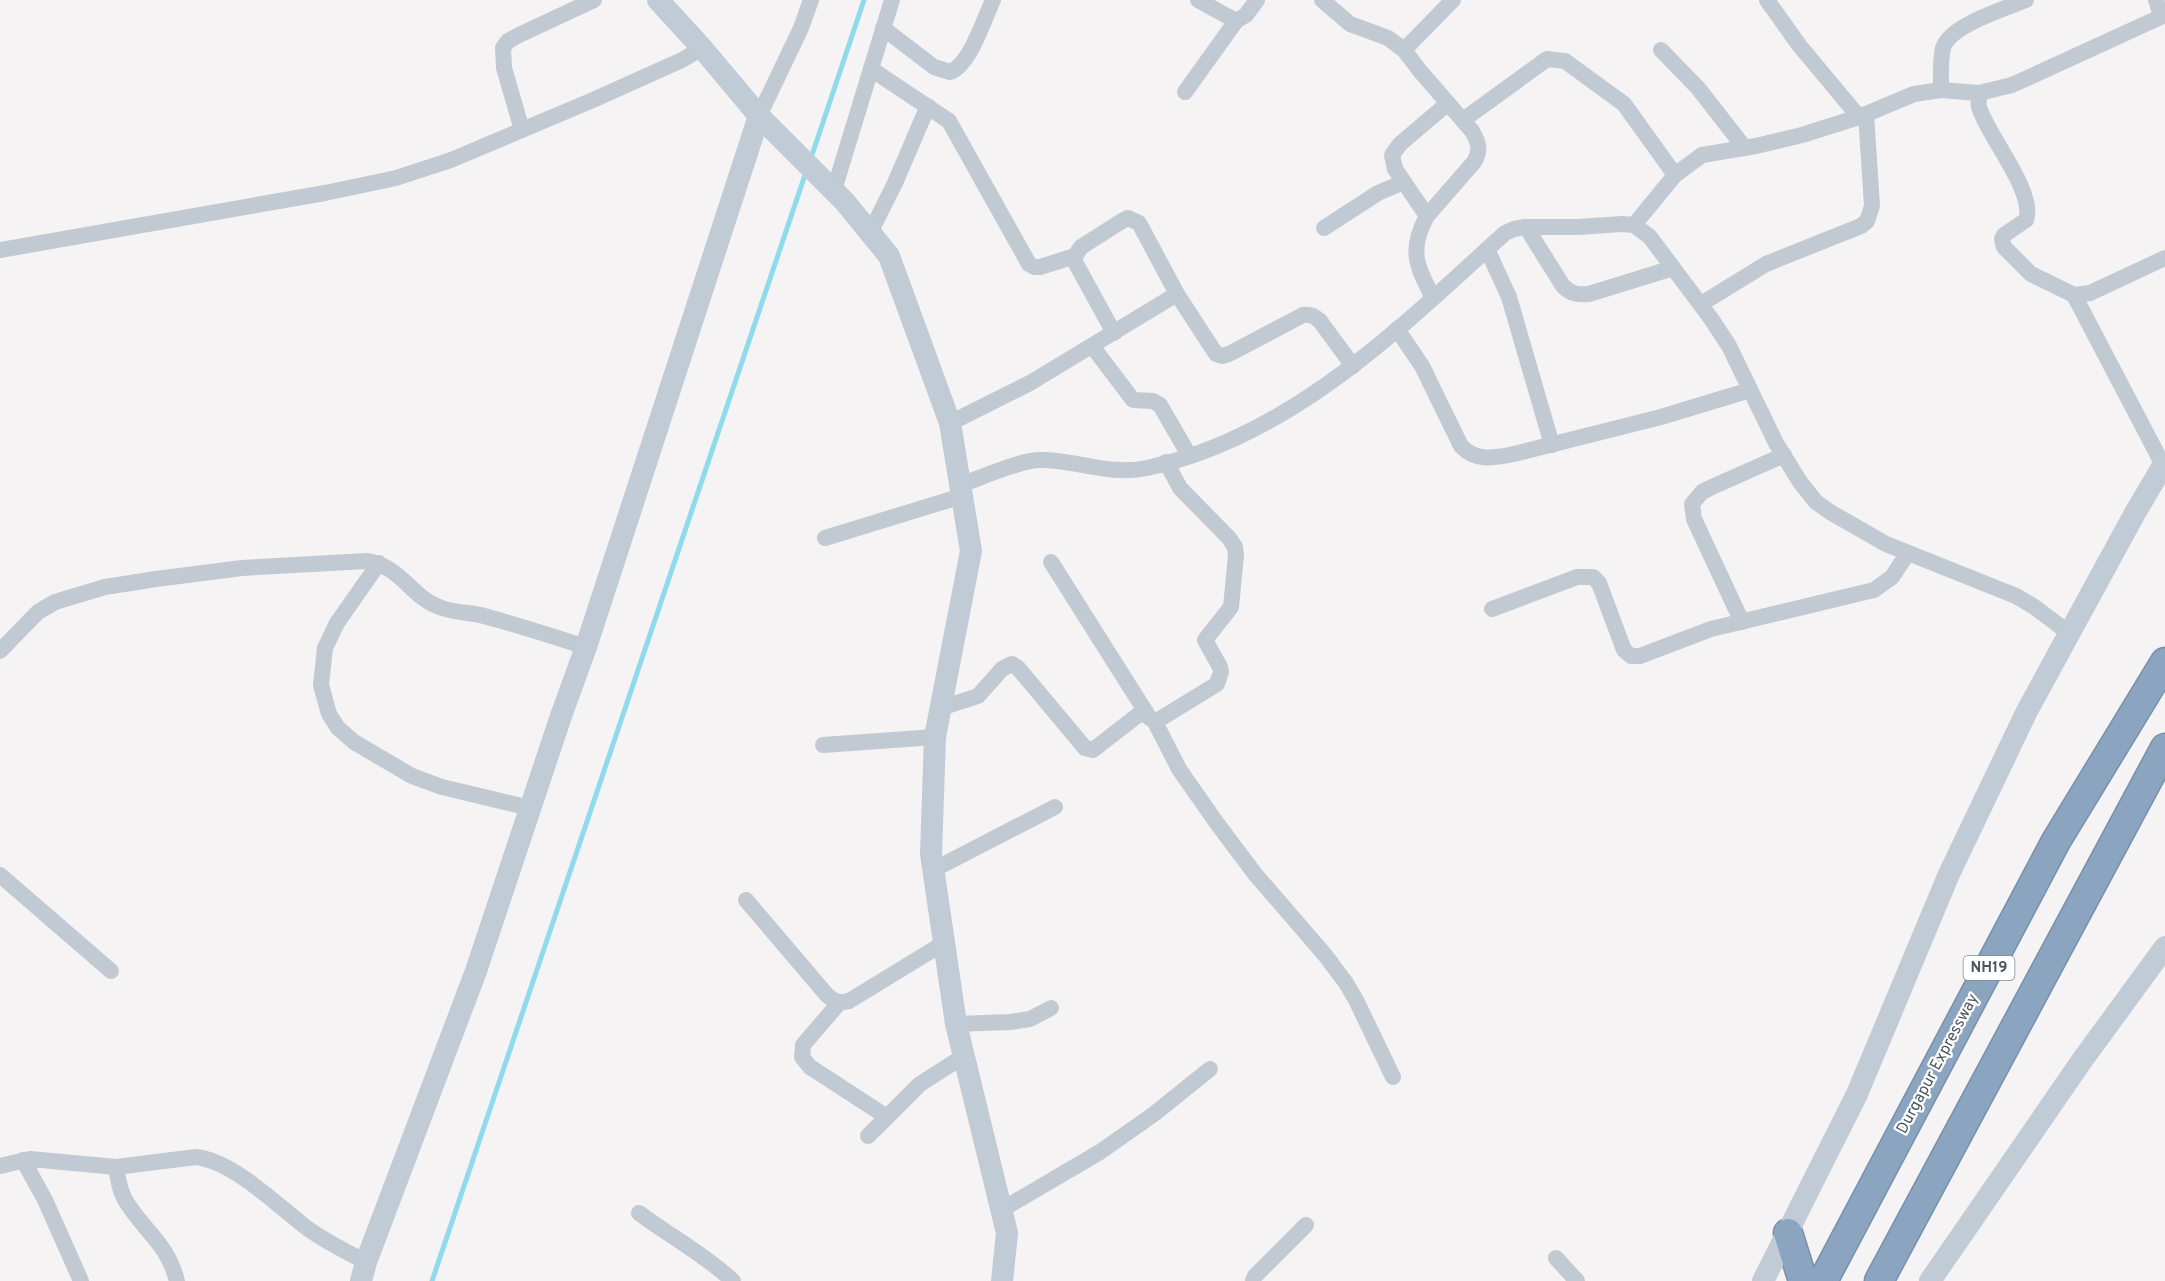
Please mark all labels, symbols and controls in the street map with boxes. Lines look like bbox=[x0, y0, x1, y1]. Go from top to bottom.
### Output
road number: NH19 bbox=[1964, 956, 2014, 980]
street label: Durgapur Expressway bbox=[1893, 990, 1983, 1138]

